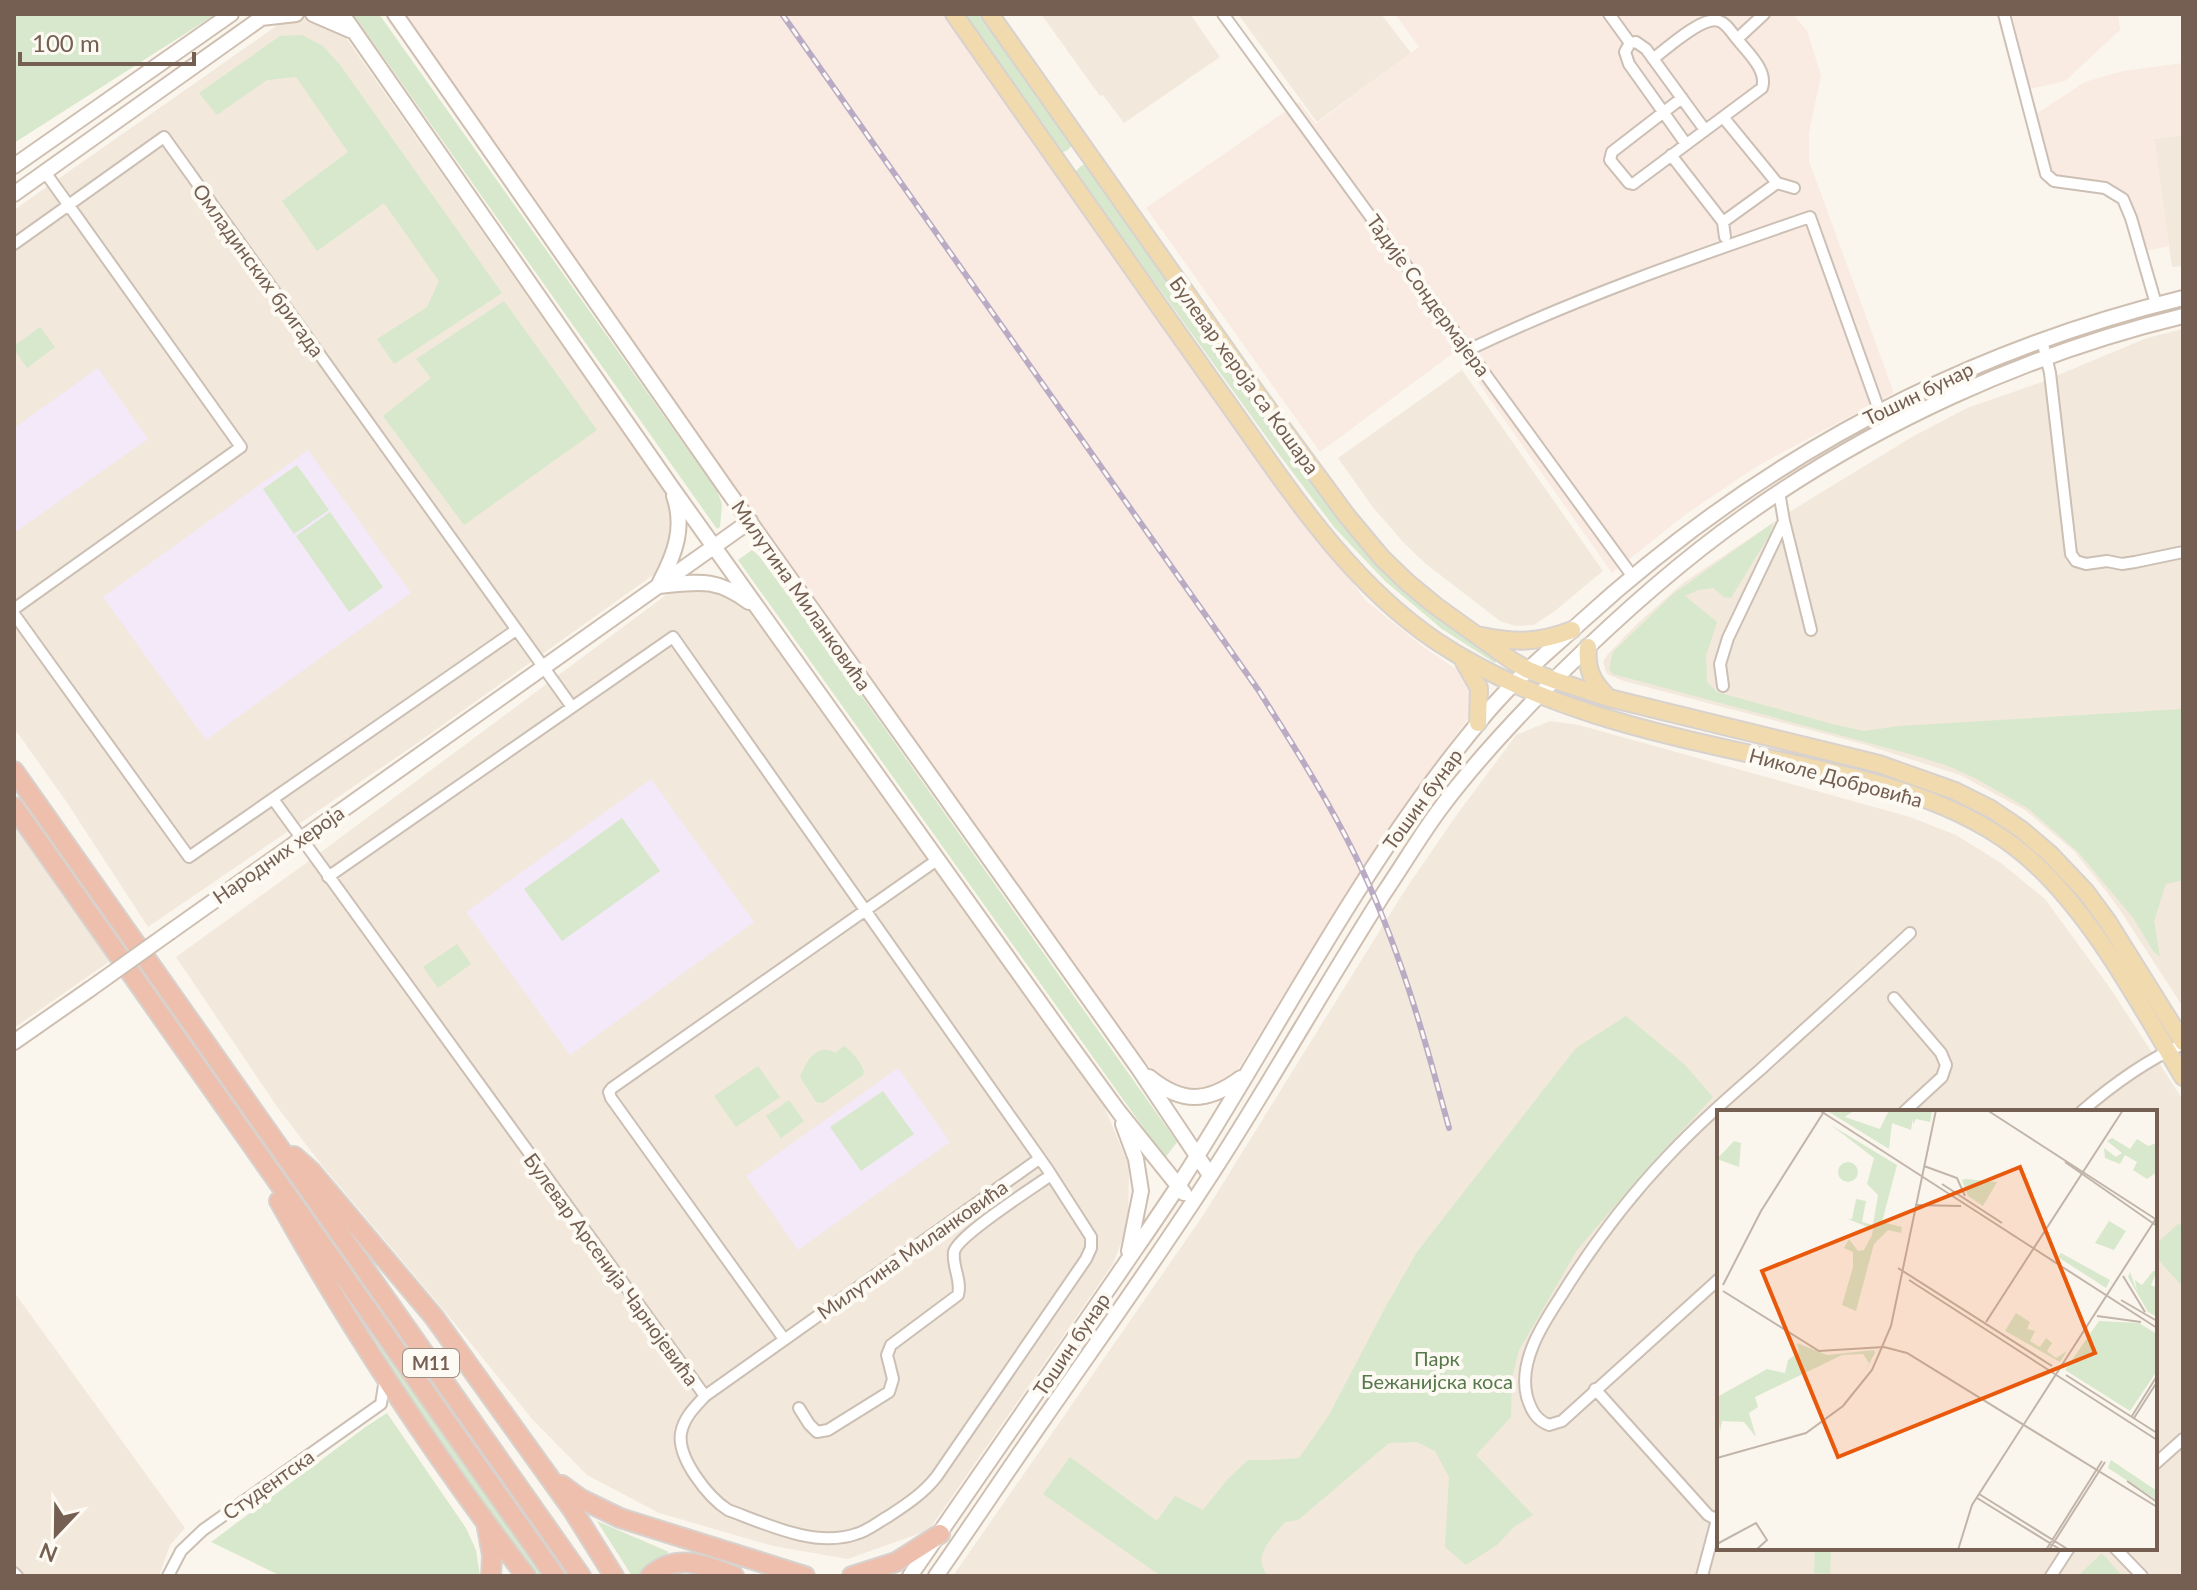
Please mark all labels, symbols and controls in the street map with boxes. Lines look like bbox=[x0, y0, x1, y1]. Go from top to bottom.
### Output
scale bar bbox=[20, 16, 194, 66]
text: 100 m bbox=[32, 28, 100, 57]
street label: Омладинских бригада bbox=[188, 179, 330, 361]
street label: Тадије Сондермајера bbox=[1362, 209, 1496, 381]
street label: Булевар хероја са Кошара bbox=[1165, 272, 1325, 478]
street label: Тошин бунар bbox=[1859, 356, 1977, 430]
street label: Милутина Миланковића bbox=[727, 495, 877, 695]
street label: Николе Добровића bbox=[1747, 742, 1925, 812]
street label: Тошин бунар bbox=[1377, 744, 1467, 854]
street label: Народних хероја bbox=[208, 800, 348, 908]
inset map bbox=[1717, 1110, 2157, 1550]
street label: Булевар Арсенија Чарнојевића bbox=[520, 1148, 704, 1390]
street label: Милутина Миланковића bbox=[812, 1174, 1012, 1324]
street label: Тошин бунар bbox=[1028, 1288, 1114, 1400]
park label: Парк Бежанијска коса bbox=[1361, 1346, 1513, 1393]
road number: M11 bbox=[403, 1349, 459, 1377]
street label: Студентска bbox=[218, 1444, 318, 1524]
north arrow bbox=[16, 1494, 96, 1574]
text: N bbox=[35, 1537, 61, 1569]

